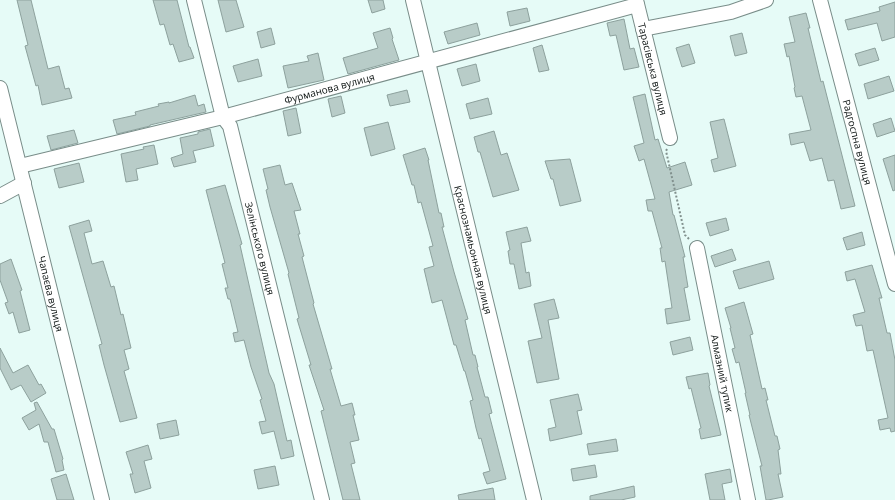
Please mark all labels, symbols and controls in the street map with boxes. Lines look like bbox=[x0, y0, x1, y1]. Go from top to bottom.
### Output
street label: Тарасівська вулиця bbox=[635, 21, 671, 117]
street label: Фурманова вулиця bbox=[283, 69, 376, 107]
street label: Радгоспна вулиця bbox=[840, 98, 876, 186]
street label: Краснознамьонная вулиця bbox=[451, 184, 496, 316]
street label: Зелінського вулиця bbox=[242, 200, 278, 296]
street label: Чапаєва вулиця bbox=[35, 254, 67, 333]
street label: Алмазний тупик bbox=[708, 333, 737, 414]

